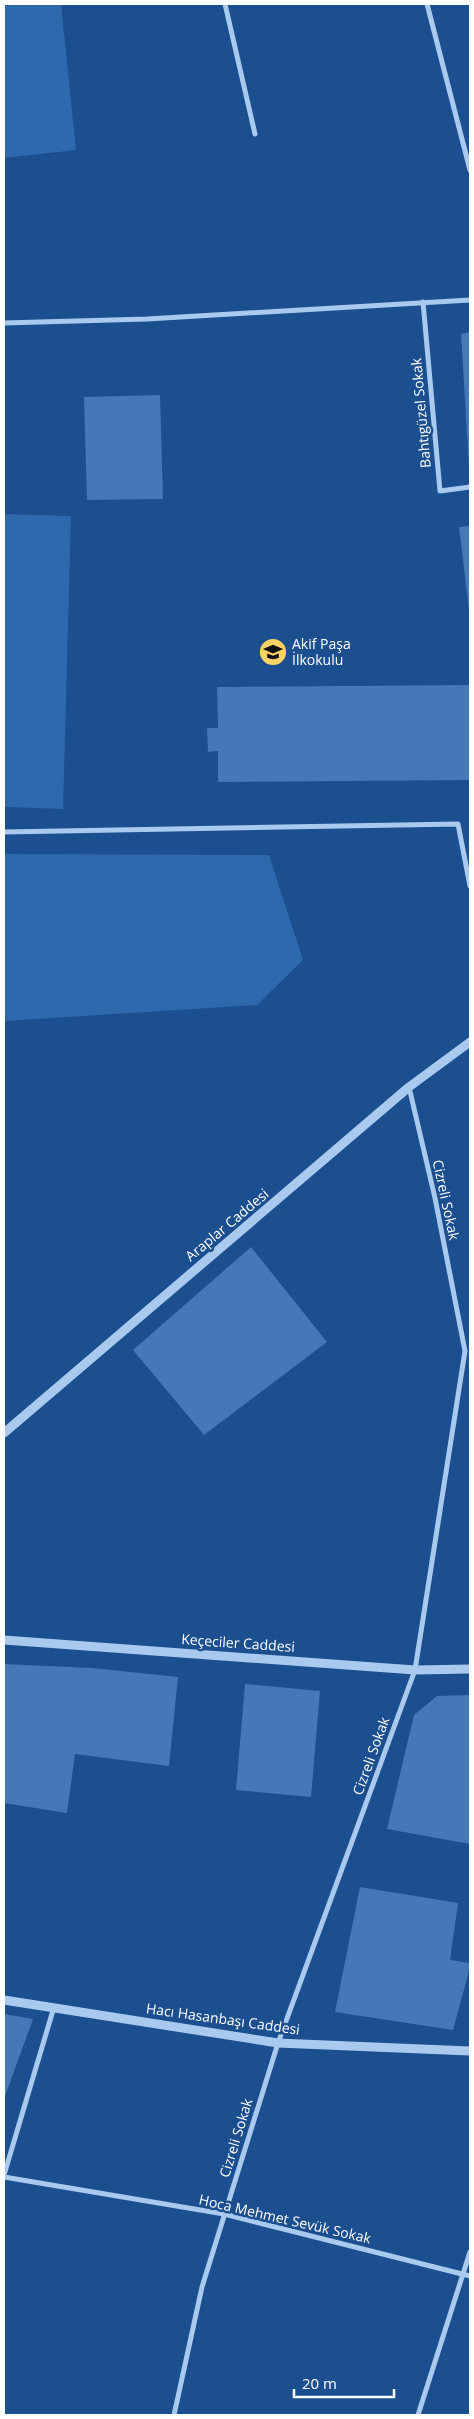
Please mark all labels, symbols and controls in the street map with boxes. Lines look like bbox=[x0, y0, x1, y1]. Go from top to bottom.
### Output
street label: Bahtıgüzel Sokak bbox=[406, 357, 435, 469]
place label: Akif Paşa İlkokulu bbox=[292, 634, 351, 669]
school or university icon: Akif Paşa İlkokulu bbox=[258, 637, 288, 667]
street label: Cizreli Sokak bbox=[429, 1158, 464, 1243]
street label: Araplar Caddesi bbox=[181, 1184, 272, 1265]
street label: Keçeciler Caddesi bbox=[181, 1629, 295, 1656]
street label: Cizreli Sokak bbox=[348, 1714, 394, 1798]
street label: Hacı Hasanbaşı Caddesi bbox=[145, 1998, 301, 2039]
street label: Cizreli Sokak bbox=[214, 2095, 257, 2180]
street label: Hoca Mehmet Sevük Sokak bbox=[197, 2189, 374, 2248]
scale bar bbox=[294, 2366, 394, 2398]
text: 20 m bbox=[302, 2373, 337, 2393]

